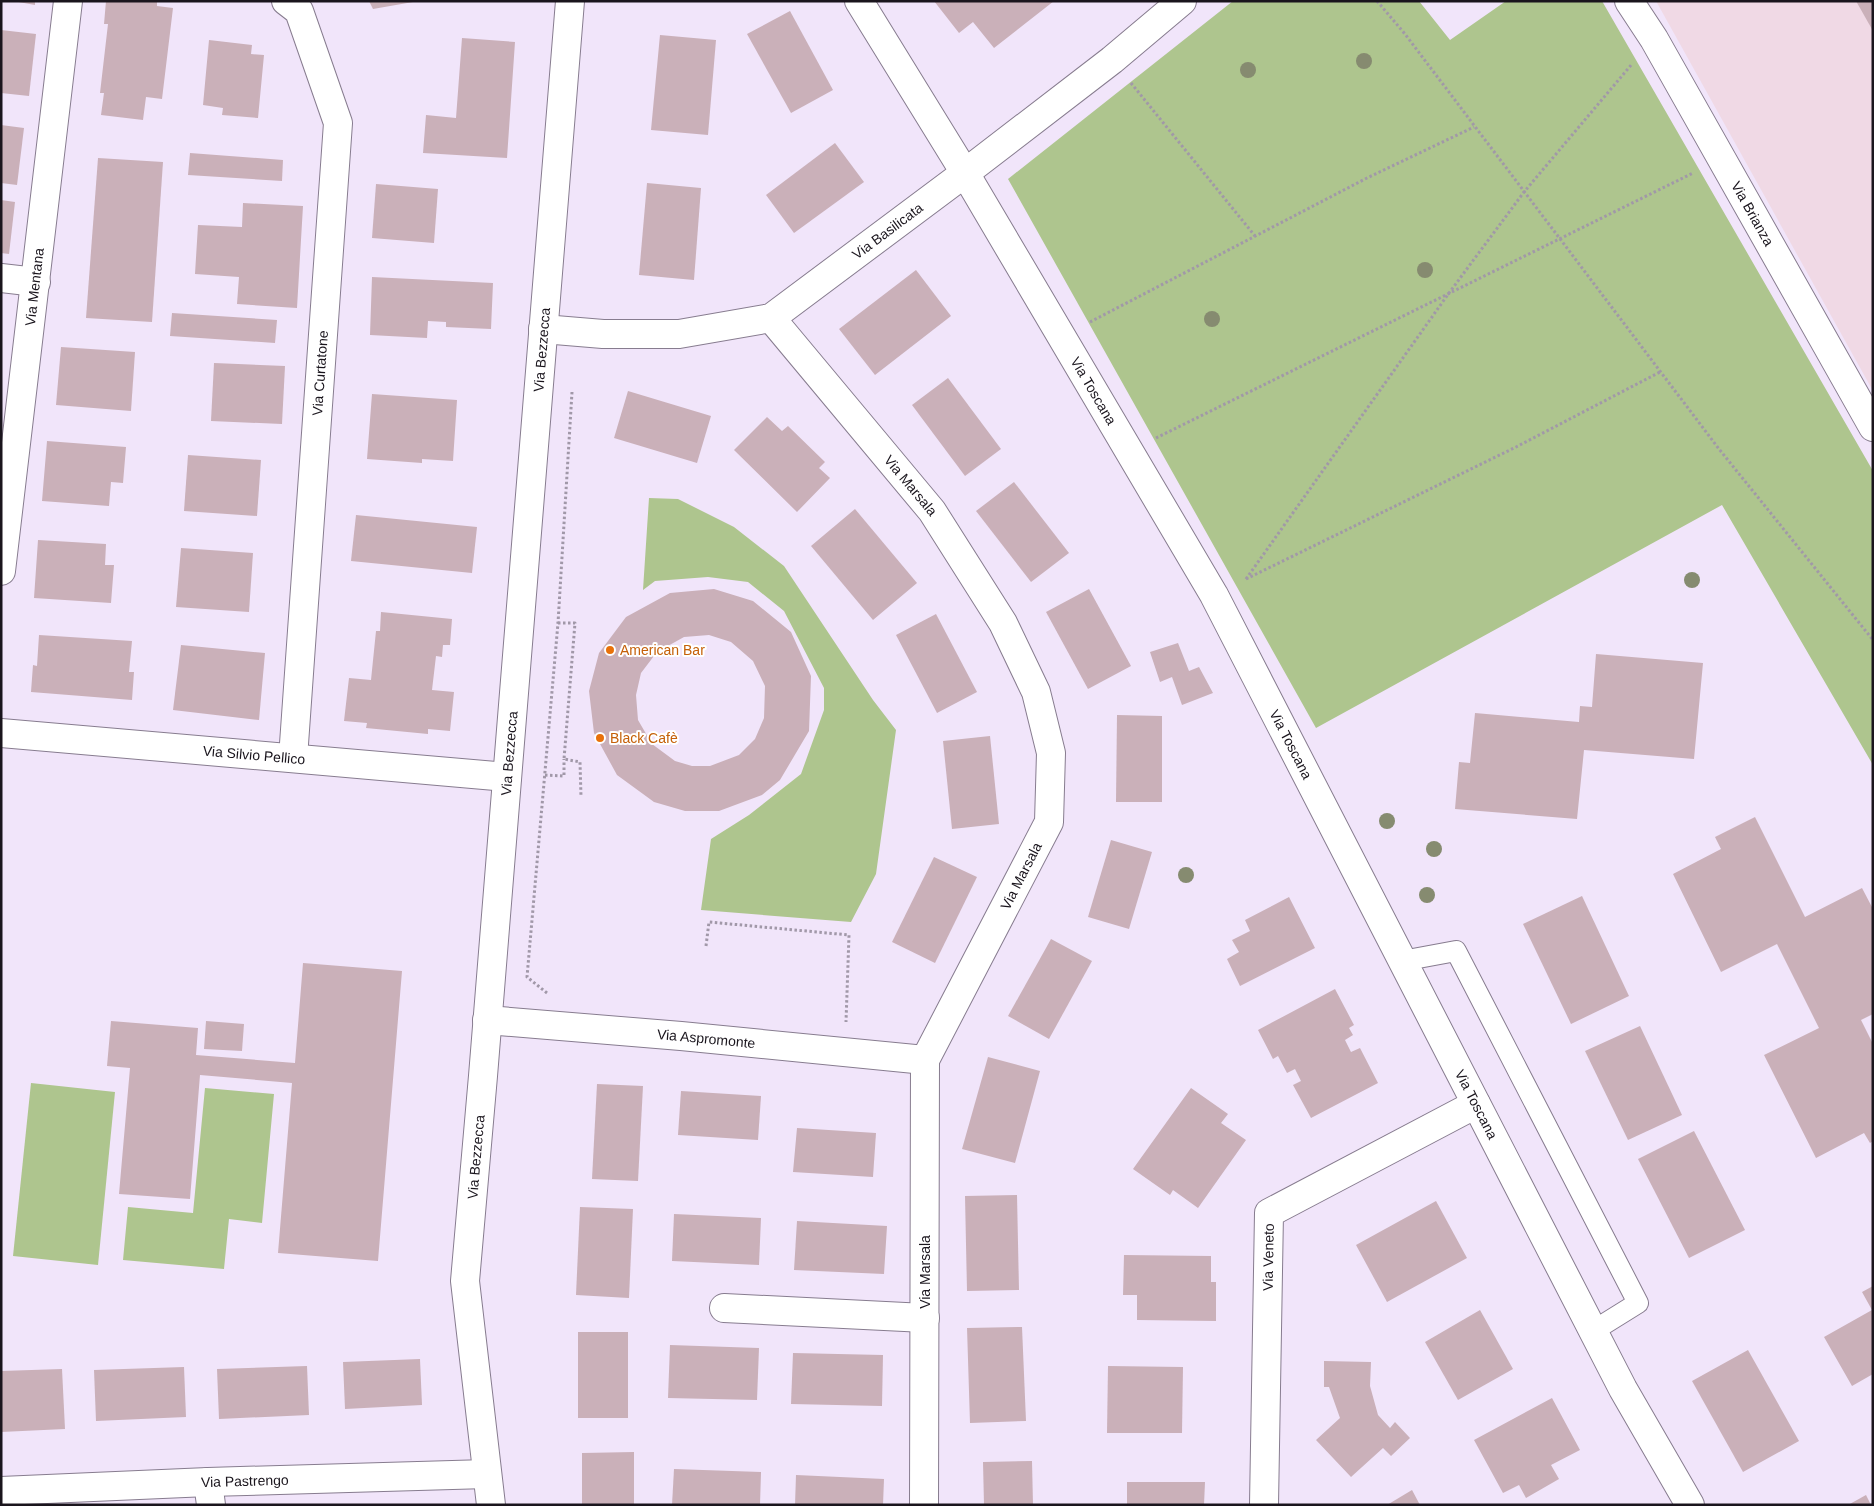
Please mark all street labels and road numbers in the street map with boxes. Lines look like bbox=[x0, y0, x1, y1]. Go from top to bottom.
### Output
street label: Via Brianza bbox=[1728, 179, 1777, 249]
street label: Via Basilicata bbox=[849, 199, 926, 262]
street label: Via Mentana bbox=[22, 247, 47, 327]
street label: Via Bezzecca bbox=[530, 307, 553, 392]
street label: Via Curtatone bbox=[309, 330, 331, 416]
street label: Via Toscana bbox=[1067, 354, 1120, 428]
street label: Via Marsala bbox=[881, 452, 941, 519]
street label: Via Toscana bbox=[1266, 707, 1315, 782]
street label: Via Bezzecca bbox=[498, 710, 521, 796]
street label: Via Silvio Pellico bbox=[202, 743, 306, 767]
street label: Via Marsala bbox=[997, 839, 1045, 912]
street label: Via Aspromonte bbox=[656, 1026, 756, 1051]
street label: Via Toscana bbox=[1452, 1067, 1501, 1142]
street label: Via Bezzecca bbox=[464, 1114, 488, 1200]
street label: Via Veneto bbox=[1260, 1223, 1277, 1291]
street label: Via Marsala bbox=[917, 1235, 933, 1309]
street label: Via Pastrengo bbox=[201, 1472, 289, 1490]

